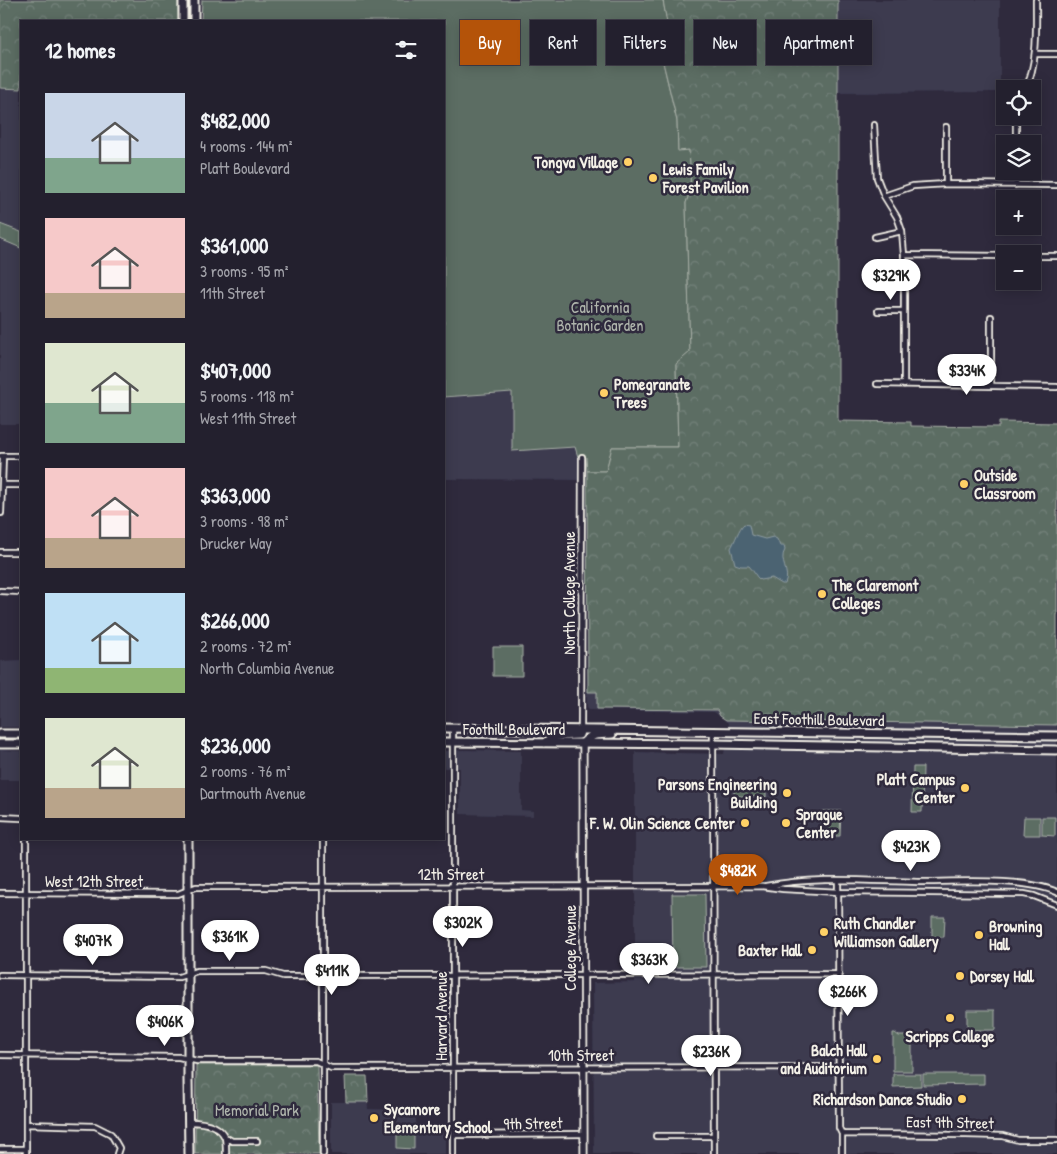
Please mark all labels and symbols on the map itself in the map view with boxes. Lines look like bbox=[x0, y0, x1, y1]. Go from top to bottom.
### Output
place label: Tongva Village bbox=[533, 151, 619, 174]
marker: Tongva Village bbox=[622, 156, 634, 168]
place label: Lewis Family Forest Pavilion bbox=[662, 158, 749, 198]
marker: Lewis Family Forest Pavilion bbox=[647, 172, 659, 184]
pin: $329K bbox=[856, 258, 926, 301]
park label: California Botanic Garden bbox=[557, 296, 644, 336]
pin: $334K bbox=[932, 354, 1002, 396]
place label: Pomegranate Trees bbox=[613, 373, 691, 413]
marker: Pomegranate Trees bbox=[598, 387, 610, 399]
place label: Outside Classroom bbox=[974, 464, 1036, 504]
marker: Outside Classroom bbox=[958, 478, 970, 490]
street label: North College Avenue bbox=[558, 531, 580, 655]
place label: The Claremont Colleges bbox=[831, 574, 919, 615]
marker: The Claremont Colleges bbox=[816, 588, 828, 600]
street label: East Foothill Boulevard bbox=[754, 707, 884, 731]
street label: Foothill Boulevard bbox=[462, 718, 565, 740]
place label: Platt Campus Center bbox=[877, 768, 956, 808]
place label: Parsons Engineering Building bbox=[658, 773, 777, 814]
marker: Platt Campus Center bbox=[959, 782, 971, 794]
marker: Parsons Engineering Building bbox=[781, 787, 793, 799]
place label: Sprague Center bbox=[796, 803, 843, 843]
place label: F. W. Olin Science Center bbox=[589, 812, 736, 834]
marker: F. W. Olin Science Center bbox=[739, 817, 751, 829]
marker: Sprague Center bbox=[780, 817, 792, 829]
pin: $423K bbox=[876, 830, 946, 872]
pin: $482K bbox=[703, 854, 773, 896]
street label: 12th Street bbox=[418, 863, 485, 885]
street label: West 12th Street bbox=[45, 870, 143, 892]
street label: College Avenue bbox=[559, 904, 581, 991]
pin: $302K bbox=[428, 906, 498, 948]
place label: Ruth Chandler Williamson Gallery bbox=[834, 912, 939, 953]
place label: Browning Hall bbox=[989, 915, 1042, 955]
pin: $361K bbox=[195, 920, 265, 962]
pin: $407K bbox=[58, 924, 128, 966]
marker: Ruth Chandler Williamson Gallery bbox=[818, 926, 830, 938]
marker: Browning Hall bbox=[973, 929, 985, 941]
place label: Baxter Hall bbox=[738, 939, 803, 961]
pin: $363K bbox=[614, 942, 684, 985]
marker: Baxter Hall bbox=[806, 944, 818, 956]
pin: $411K bbox=[297, 954, 367, 996]
place label: Dorsey Hall bbox=[970, 965, 1035, 988]
marker: Dorsey Hall bbox=[954, 970, 966, 982]
street label: Harvard Avenue bbox=[430, 971, 452, 1061]
pin: $266K bbox=[813, 974, 883, 1017]
pin: $406K bbox=[130, 1004, 200, 1047]
marker: Scripps College bbox=[944, 1012, 956, 1024]
place label: Scripps College bbox=[906, 1025, 995, 1048]
pin: $236K bbox=[676, 1034, 746, 1077]
place label: Balch Hall and Auditorium bbox=[781, 1039, 868, 1079]
street label: 10th Street bbox=[548, 1044, 615, 1066]
marker: Balch Hall and Auditorium bbox=[871, 1053, 883, 1065]
place label: Richardson Dance Studio bbox=[813, 1088, 953, 1110]
marker: Richardson Dance Studio bbox=[956, 1093, 968, 1105]
place label: Sycamore Elementary School bbox=[384, 1098, 493, 1139]
park label: Memorial Park bbox=[215, 1099, 299, 1121]
street label: East 9th Street bbox=[906, 1110, 995, 1134]
street label: 9th Street bbox=[503, 1111, 563, 1135]
marker: Sycamore Elementary School bbox=[368, 1112, 380, 1124]

